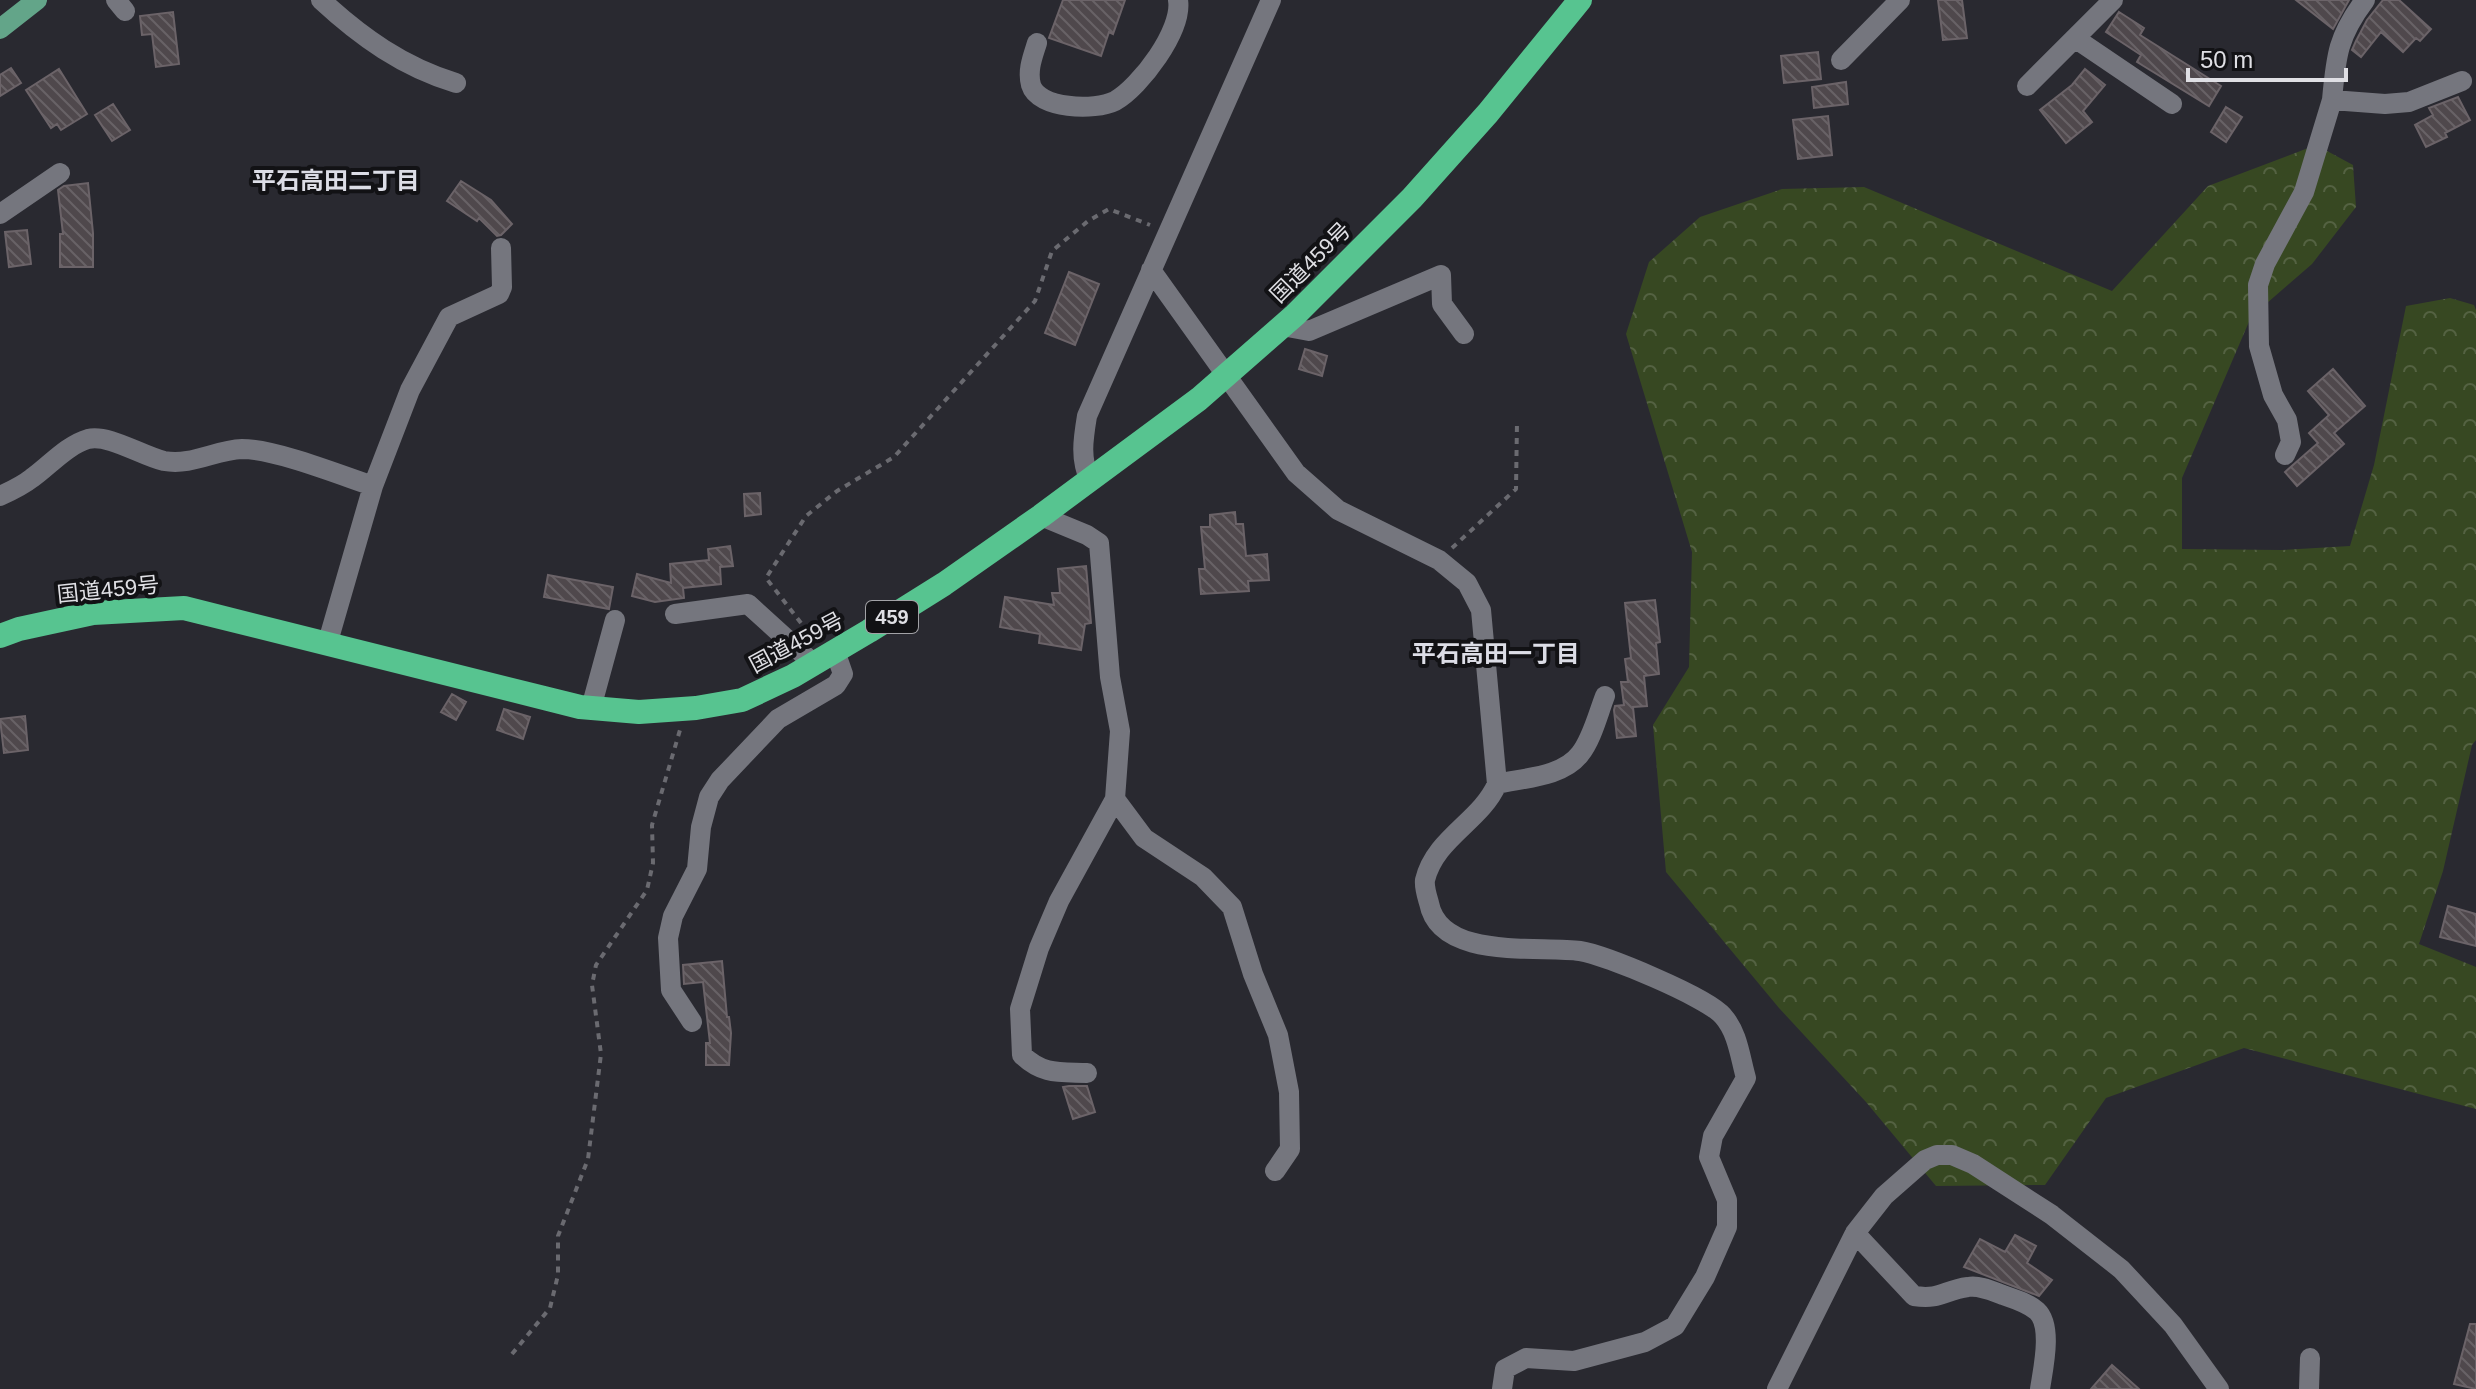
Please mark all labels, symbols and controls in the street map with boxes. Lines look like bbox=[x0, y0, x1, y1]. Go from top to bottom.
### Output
scale bar bbox=[2188, 32, 2346, 82]
text: 50 m bbox=[2200, 46, 2253, 73]
district label: 平石高田二丁目 bbox=[252, 167, 420, 194]
street label: 国道459号 bbox=[1265, 217, 1356, 308]
street label: 国道459号 bbox=[56, 572, 160, 607]
road number: 459 bbox=[866, 601, 918, 633]
street label: 国道459号 bbox=[745, 607, 847, 678]
district label: 平石高田一丁目 bbox=[1412, 640, 1580, 667]

